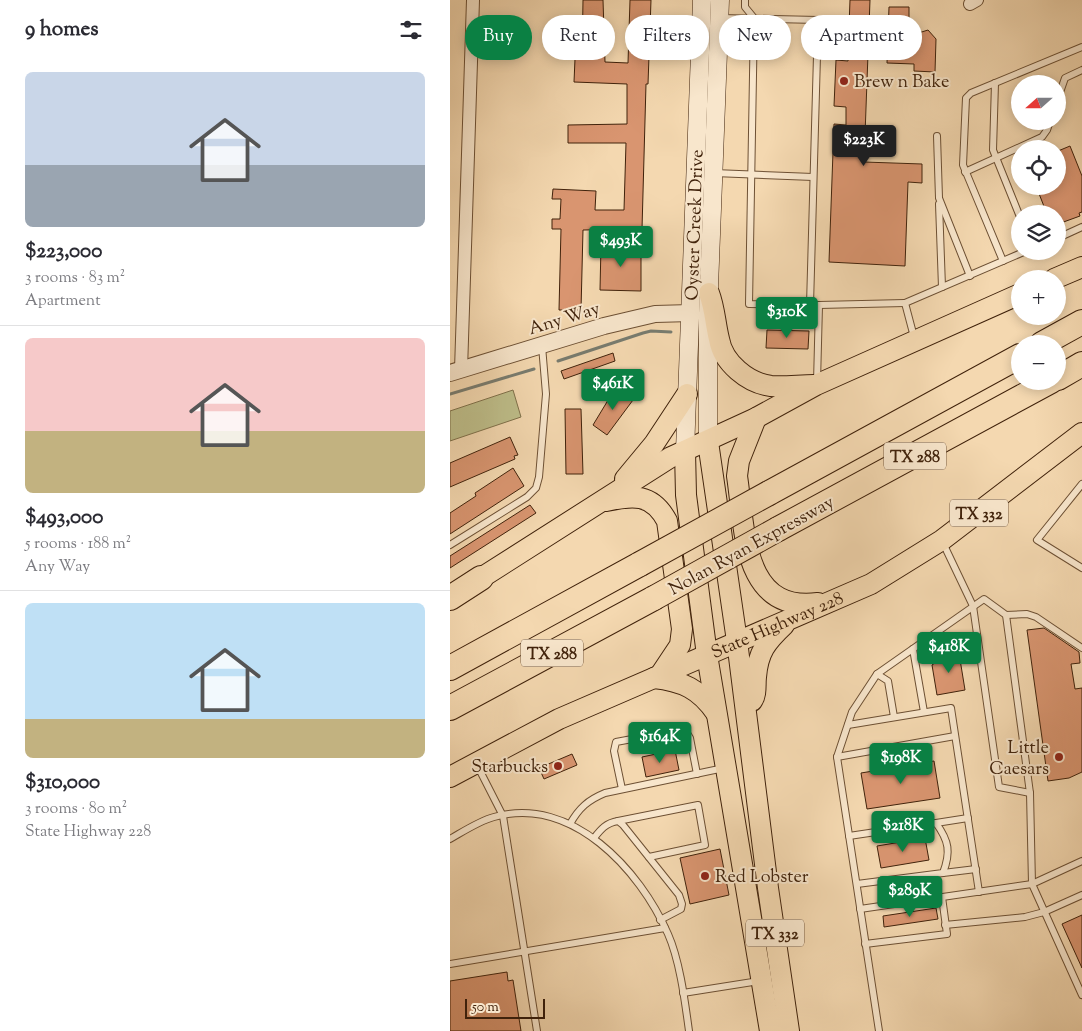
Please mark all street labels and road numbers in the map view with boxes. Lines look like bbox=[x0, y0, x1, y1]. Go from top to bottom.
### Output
street label: Oyster Creek Drive bbox=[680, 149, 712, 301]
street label: Any Way bbox=[526, 297, 604, 343]
road number: TX 288 bbox=[884, 442, 946, 470]
street label: Nolan Ryan Expressway bbox=[664, 490, 839, 603]
road number: TX 332 bbox=[950, 499, 1008, 526]
street label: State Highway 228 bbox=[707, 586, 848, 667]
road number: TX 288 bbox=[521, 640, 583, 666]
road number: TX 332 bbox=[746, 920, 804, 946]

